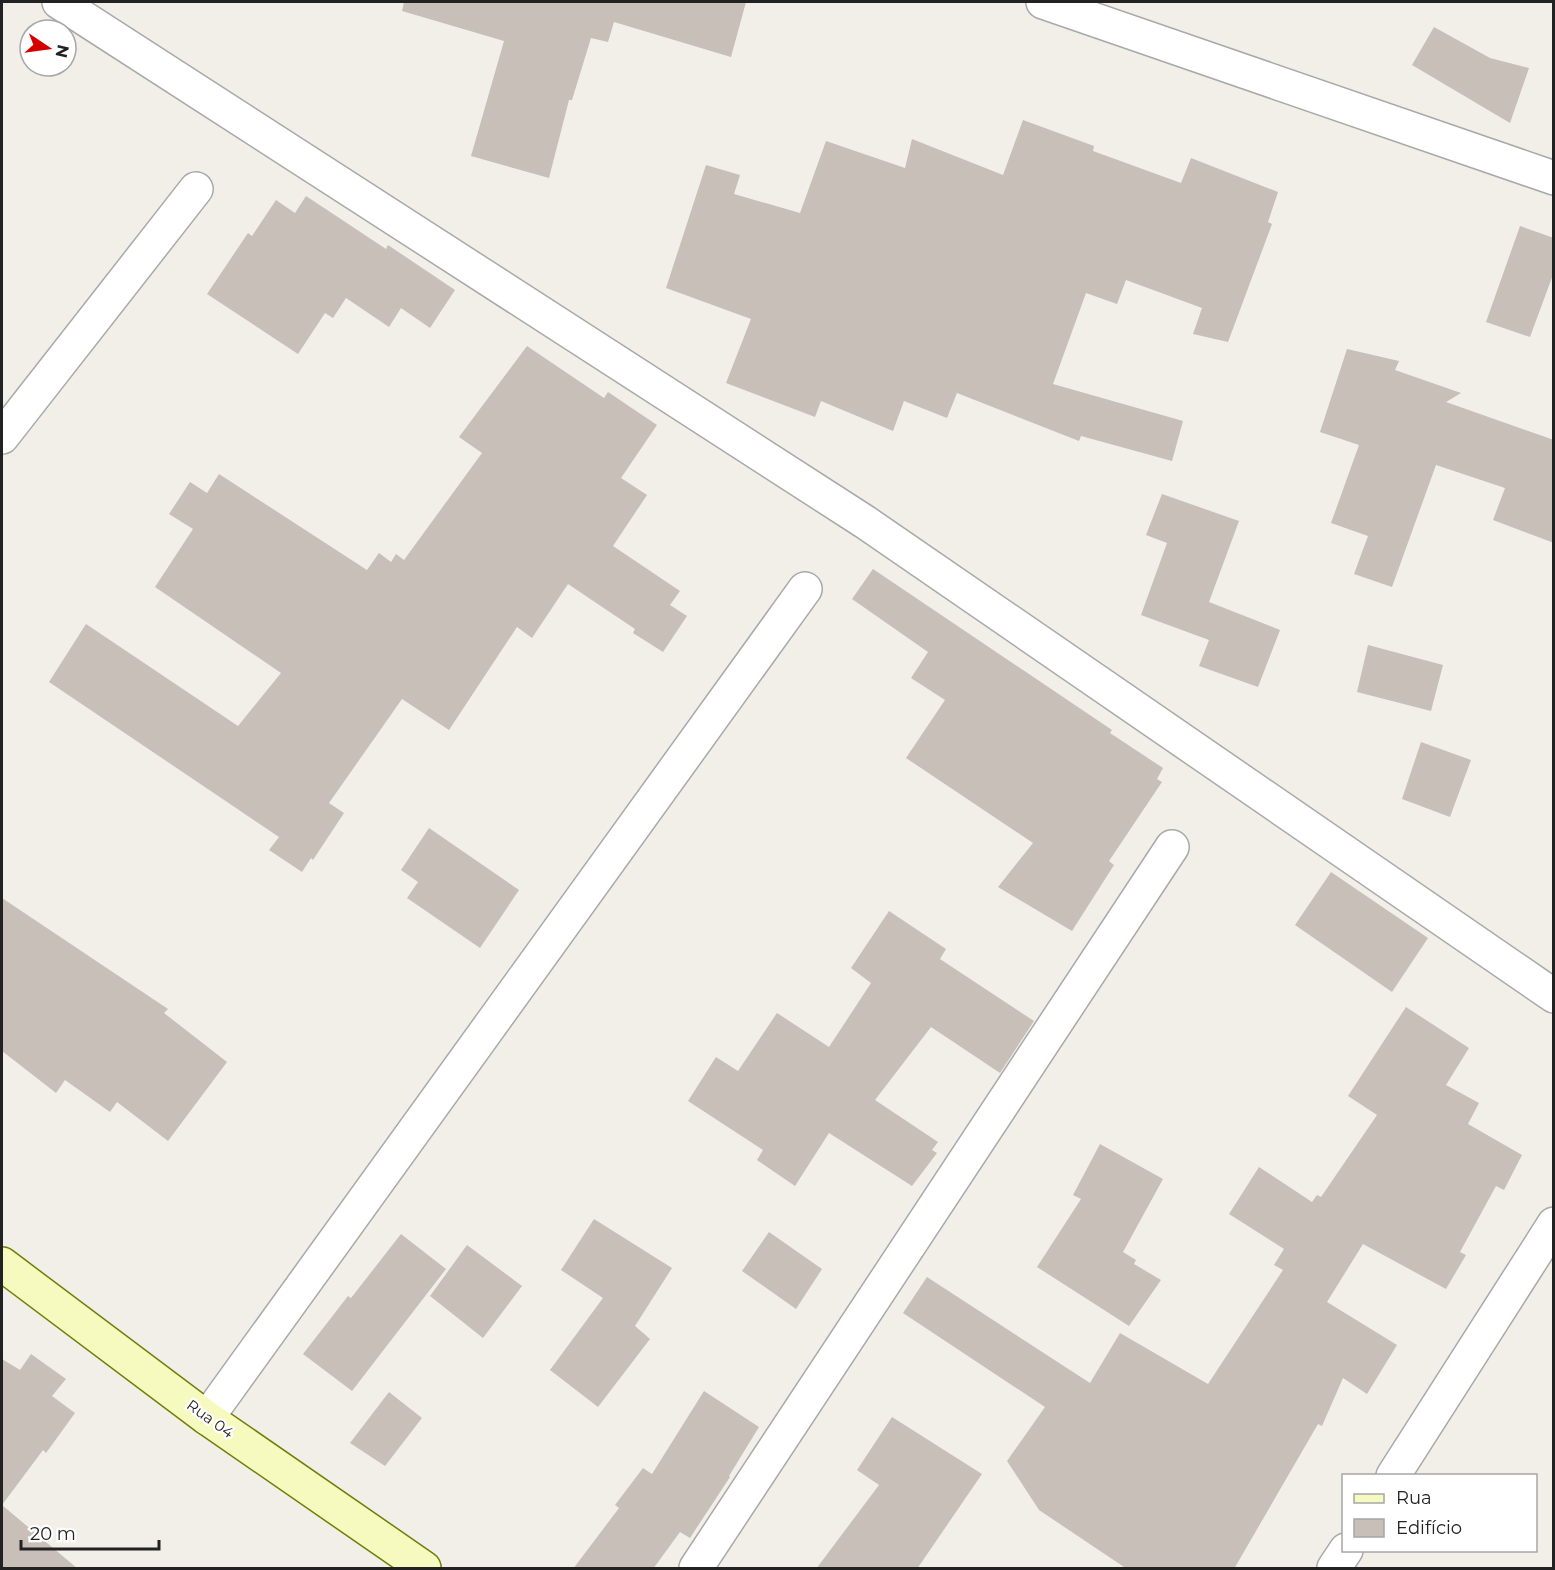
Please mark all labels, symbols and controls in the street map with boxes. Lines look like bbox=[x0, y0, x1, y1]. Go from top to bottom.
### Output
north arrow bbox=[18, 18, 78, 78]
text: N bbox=[51, 43, 73, 60]
street label: Rua 04 bbox=[183, 1395, 238, 1442]
legend bbox=[1342, 1474, 1537, 1552]
text: Rua bbox=[1396, 1487, 1432, 1509]
scale bar bbox=[21, 1513, 159, 1551]
text: Edifício bbox=[1396, 1517, 1462, 1539]
text: 20 m bbox=[30, 1523, 76, 1545]

